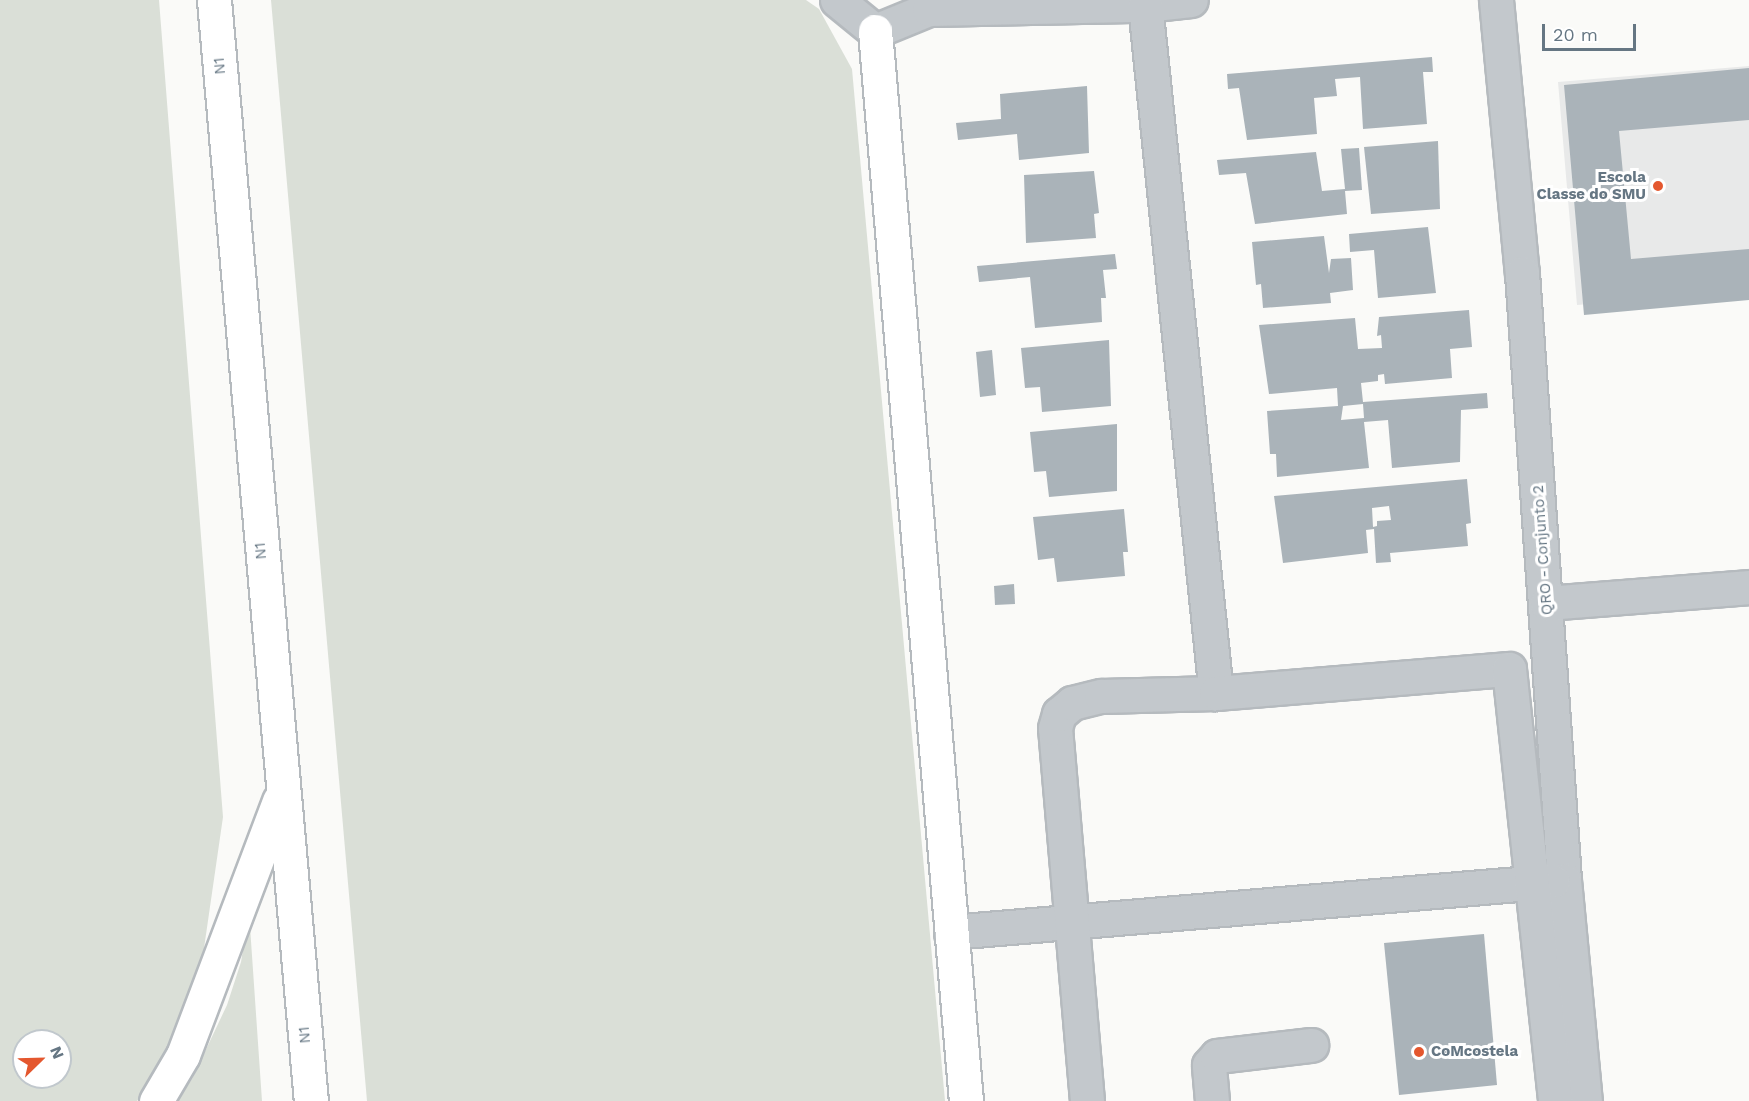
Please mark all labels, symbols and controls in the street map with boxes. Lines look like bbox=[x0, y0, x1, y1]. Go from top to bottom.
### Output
scale bar bbox=[1545, 12, 1640, 50]
text: 20 m bbox=[1553, 24, 1598, 45]
street label: N1 bbox=[210, 57, 230, 75]
place label: Escola Classe do SMU bbox=[1537, 168, 1646, 203]
marker: Escola Classe do SMU bbox=[1651, 179, 1665, 193]
street label: QRO - Conjunto 2 bbox=[1529, 484, 1557, 616]
street label: N1 bbox=[251, 542, 271, 560]
street label: N1 bbox=[295, 1026, 315, 1044]
north arrow bbox=[12, 1029, 72, 1089]
text: N bbox=[46, 1043, 68, 1062]
place label: CoMcostela bbox=[1431, 1043, 1518, 1061]
marker: CoMcostela bbox=[1412, 1045, 1426, 1059]

